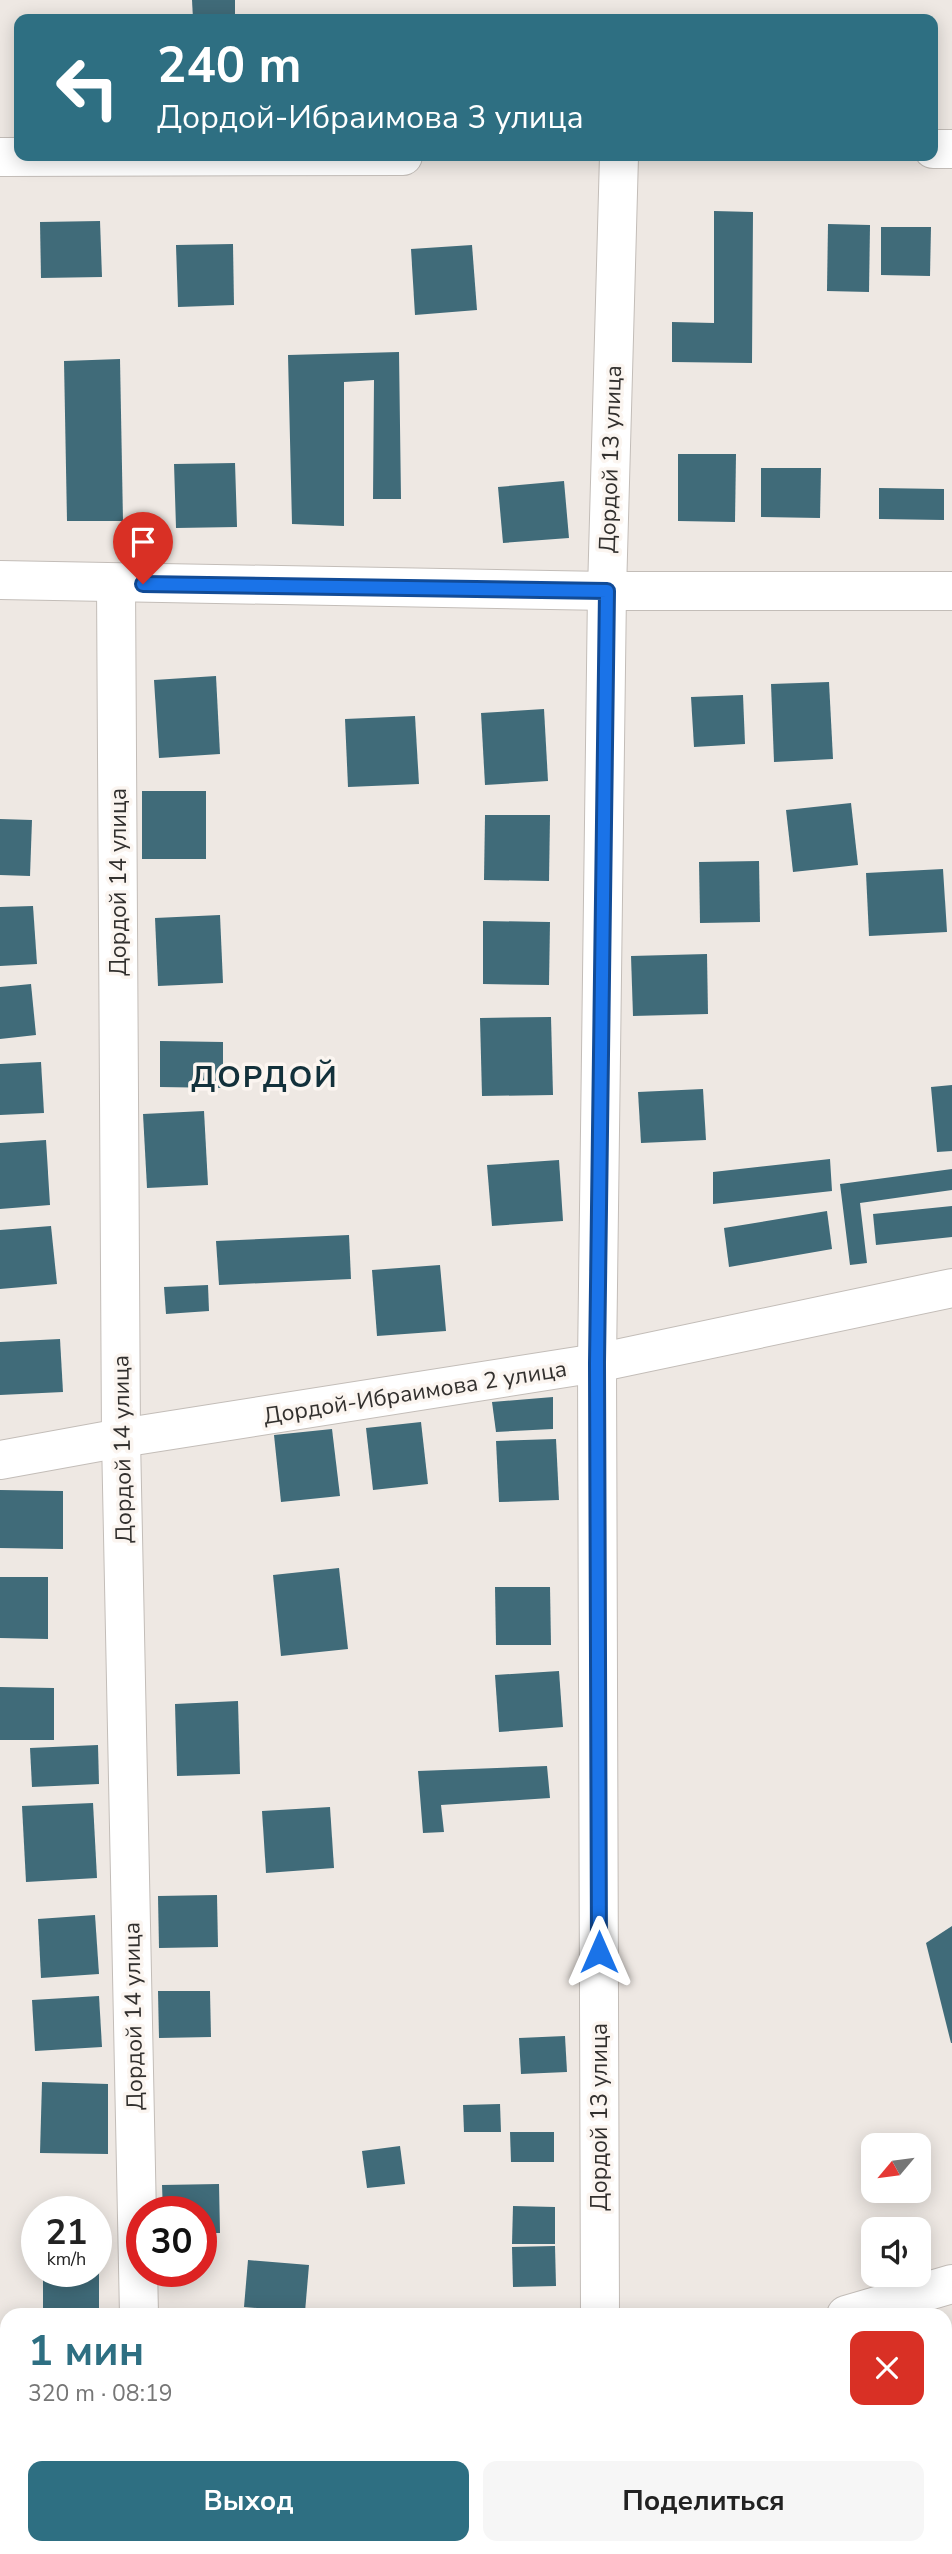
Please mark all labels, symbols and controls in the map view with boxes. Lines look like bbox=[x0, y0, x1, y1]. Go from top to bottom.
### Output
text: 240 m bbox=[157, 32, 301, 99]
icon: left bbox=[42, 42, 133, 133]
text: Дордой-Ибраимова 3 улица bbox=[157, 96, 584, 139]
street label: Дордой 13 улица bbox=[592, 364, 629, 554]
pin bbox=[113, 512, 173, 584]
icon: arrive bbox=[124, 523, 162, 561]
street label: Дордой 14 улица bbox=[103, 788, 134, 976]
district label: ДОРДОЙ bbox=[191, 1057, 339, 1098]
street label: Дордой-Ибраимова 2 улица bbox=[261, 1353, 569, 1432]
street label: Дордой 14 улица bbox=[105, 1355, 140, 1543]
position arrow bbox=[562, 1915, 636, 1989]
street label: Дордой 14 улица bbox=[116, 1922, 151, 2110]
street label: Дордой 13 улица bbox=[584, 2023, 615, 2211]
north arrow bbox=[861, 2133, 931, 2203]
map controls bbox=[861, 2133, 931, 2287]
speed limit sign: 30 bbox=[126, 2196, 217, 2287]
text: 21 bbox=[45, 2209, 88, 2256]
button: sound bbox=[861, 2217, 931, 2287]
text: km/h bbox=[47, 2247, 86, 2271]
text: 1 мин bbox=[28, 2323, 144, 2380]
button: close bbox=[850, 2331, 924, 2405]
text: 320 m · 08:19 bbox=[28, 2378, 173, 2409]
button: Выход bbox=[28, 2461, 469, 2541]
button: Поделиться bbox=[483, 2461, 924, 2541]

